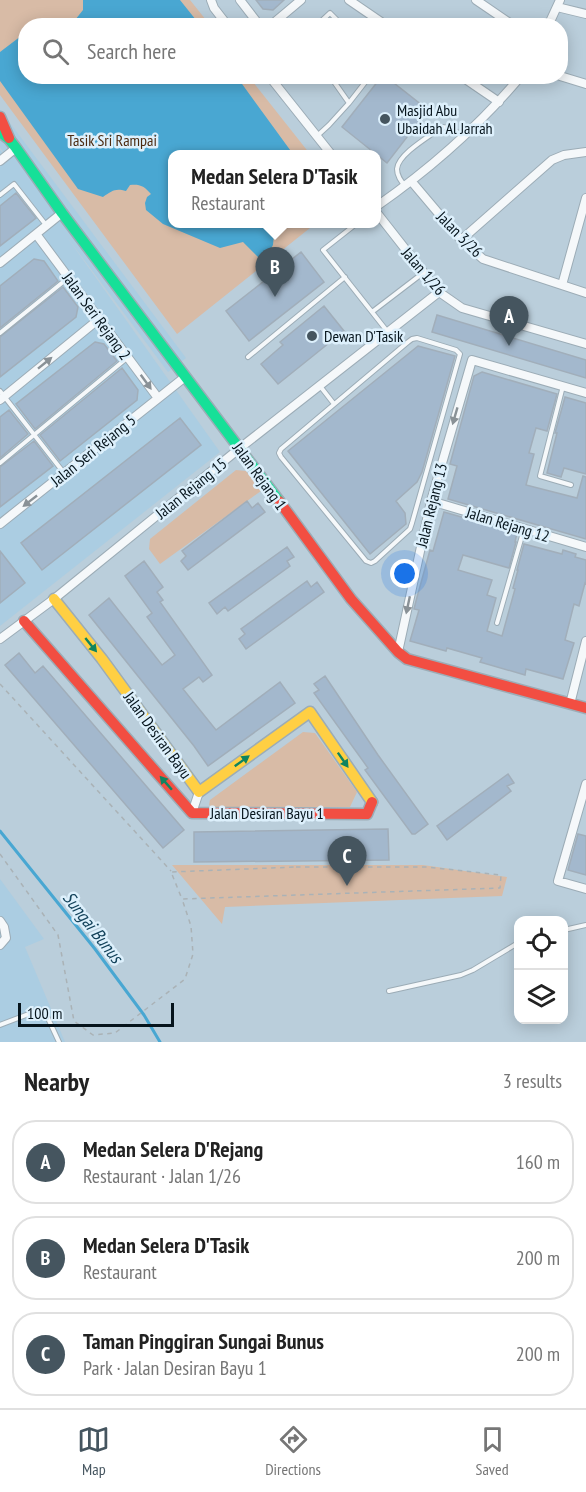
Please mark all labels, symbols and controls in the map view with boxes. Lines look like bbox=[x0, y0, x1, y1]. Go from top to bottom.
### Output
search box bbox=[18, 18, 568, 84]
icon: search bbox=[39, 35, 72, 68]
text: Search here bbox=[87, 37, 176, 65]
place label: Masjid Abu Ubaidah Al Jarrah bbox=[397, 100, 493, 138]
marker: Masjid Abu Ubaidah Al Jarrah bbox=[378, 112, 392, 126]
park label: Tasik Sri Rampai bbox=[67, 130, 157, 150]
popup bbox=[168, 150, 381, 228]
text: Medan Selera D'Tasik bbox=[191, 162, 358, 190]
text: Restaurant bbox=[191, 190, 265, 216]
street label: Jalan 3/26 bbox=[432, 206, 487, 261]
street label: Jalan 1/26 bbox=[397, 242, 450, 299]
pin: B bbox=[256, 248, 294, 297]
street label: Jalan Seri Rejang 2 bbox=[58, 267, 136, 364]
pin: A bbox=[490, 296, 528, 346]
place label: Dewan D'Tasik bbox=[324, 326, 404, 346]
marker: Dewan D'Tasik bbox=[305, 329, 319, 343]
one-way arrow bbox=[37, 357, 52, 370]
one-way arrow bbox=[140, 374, 152, 390]
one-way arrow bbox=[450, 407, 459, 425]
street label: Jalan Seri Rejang 5 bbox=[46, 410, 140, 491]
street label: Jalan Rejang 1 bbox=[228, 437, 291, 514]
street label: Jalan Rejang 15 bbox=[150, 453, 231, 523]
street label: Jalan Rejang 13 bbox=[411, 461, 451, 550]
one-way arrow bbox=[22, 494, 38, 507]
street label: Jalan Rejang 12 bbox=[463, 502, 552, 546]
your location bbox=[390, 559, 419, 588]
one-way arrow bbox=[403, 596, 413, 615]
one-way arrow bbox=[84, 637, 96, 652]
street label: Jalan Desiran Bayu bbox=[119, 687, 196, 782]
one-way arrow bbox=[337, 751, 349, 767]
one-way arrow bbox=[234, 755, 250, 767]
one-way arrow bbox=[160, 776, 173, 791]
street label: Jalan Desiran Bayu 1 bbox=[209, 803, 324, 823]
pin: C bbox=[328, 836, 366, 886]
water label: Sungai Bunus bbox=[58, 887, 129, 969]
map controls bbox=[514, 916, 568, 1024]
button: locate bbox=[514, 916, 568, 970]
button: layers bbox=[514, 970, 568, 1024]
scale bar bbox=[18, 1000, 174, 1028]
text: 100 m bbox=[27, 1003, 62, 1023]
text: Nearby bbox=[24, 1065, 89, 1098]
text: 3 results bbox=[503, 1068, 562, 1094]
text: Medan Selera D'Rejang bbox=[83, 1135, 263, 1163]
text: A bbox=[40, 1149, 51, 1175]
text: 160 m bbox=[516, 1149, 560, 1175]
text: Restaurant · Jalan 1/26 bbox=[83, 1163, 241, 1189]
text: Medan Selera D'Tasik bbox=[83, 1231, 249, 1259]
text: B bbox=[41, 1245, 50, 1271]
text: 200 m bbox=[516, 1245, 560, 1271]
text: Restaurant bbox=[83, 1259, 157, 1285]
text: Taman Pinggiran Sungai Bunus bbox=[83, 1327, 324, 1355]
text: C bbox=[41, 1341, 50, 1367]
text: 200 m bbox=[516, 1341, 560, 1367]
text: Park · Jalan Desiran Bayu 1 bbox=[83, 1355, 267, 1381]
tab: Map bbox=[77, 1423, 110, 1479]
tab: Directions bbox=[265, 1423, 321, 1479]
tab: Saved bbox=[476, 1423, 509, 1479]

